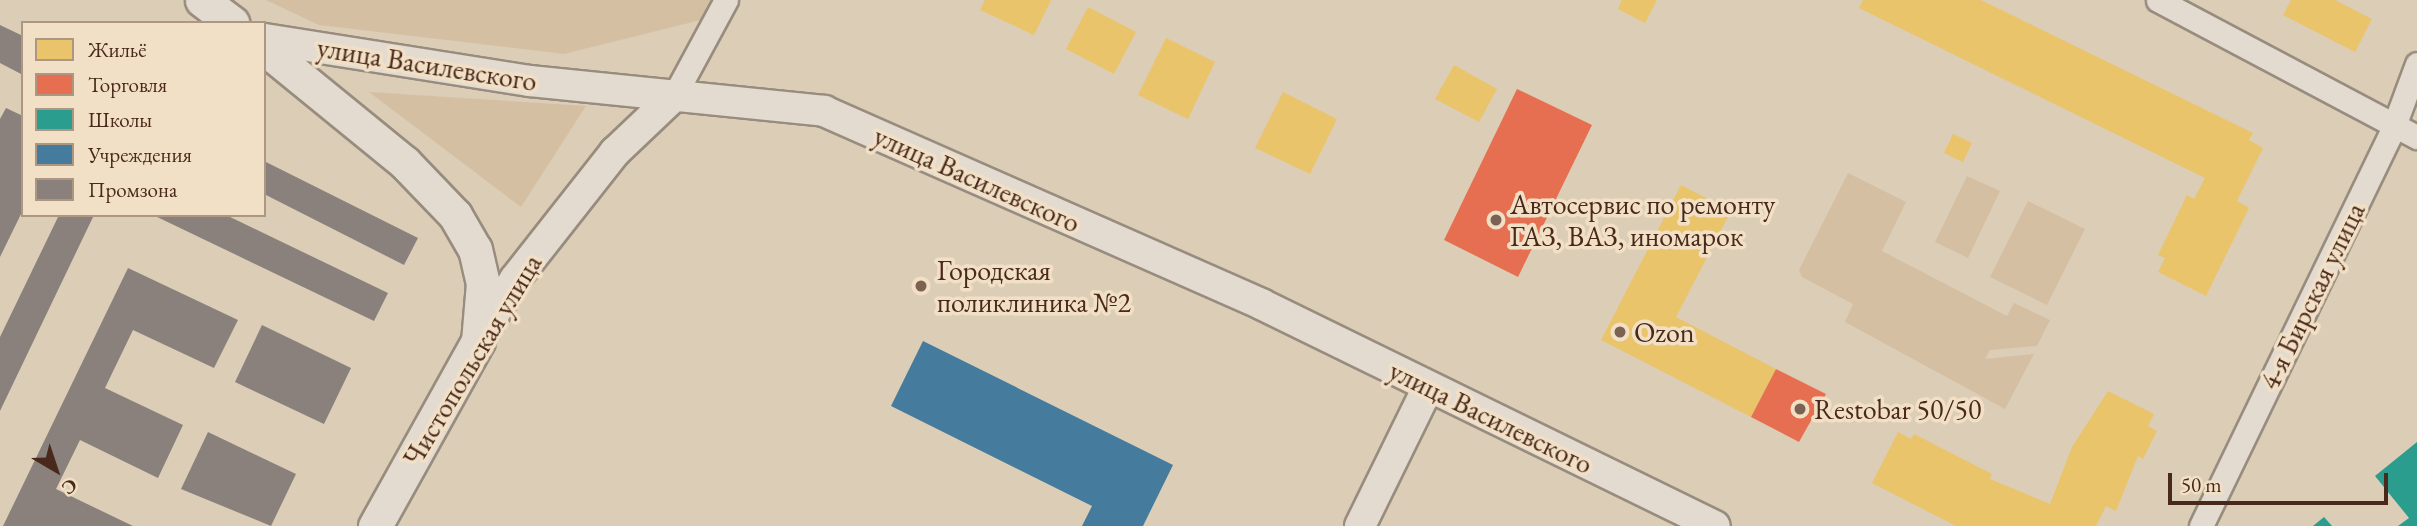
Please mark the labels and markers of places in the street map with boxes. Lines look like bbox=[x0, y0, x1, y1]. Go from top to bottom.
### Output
place label: Автосервис по ремонту ГАЗ, ВАЗ, иномарок bbox=[1510, 187, 1775, 253]
marker: Автосервис по ремонту ГАЗ, ВАЗ, иномарок bbox=[1488, 212, 1504, 228]
place label: Городская поликлиника №2 bbox=[937, 253, 1131, 319]
marker: Городская поликлиника №2 bbox=[911, 276, 931, 296]
place label: Ozon bbox=[1634, 315, 1695, 349]
marker: Ozon bbox=[1612, 324, 1628, 340]
place label: Restobar 50/50 bbox=[1814, 392, 1981, 426]
marker: Restobar 50/50 bbox=[1792, 401, 1808, 417]

